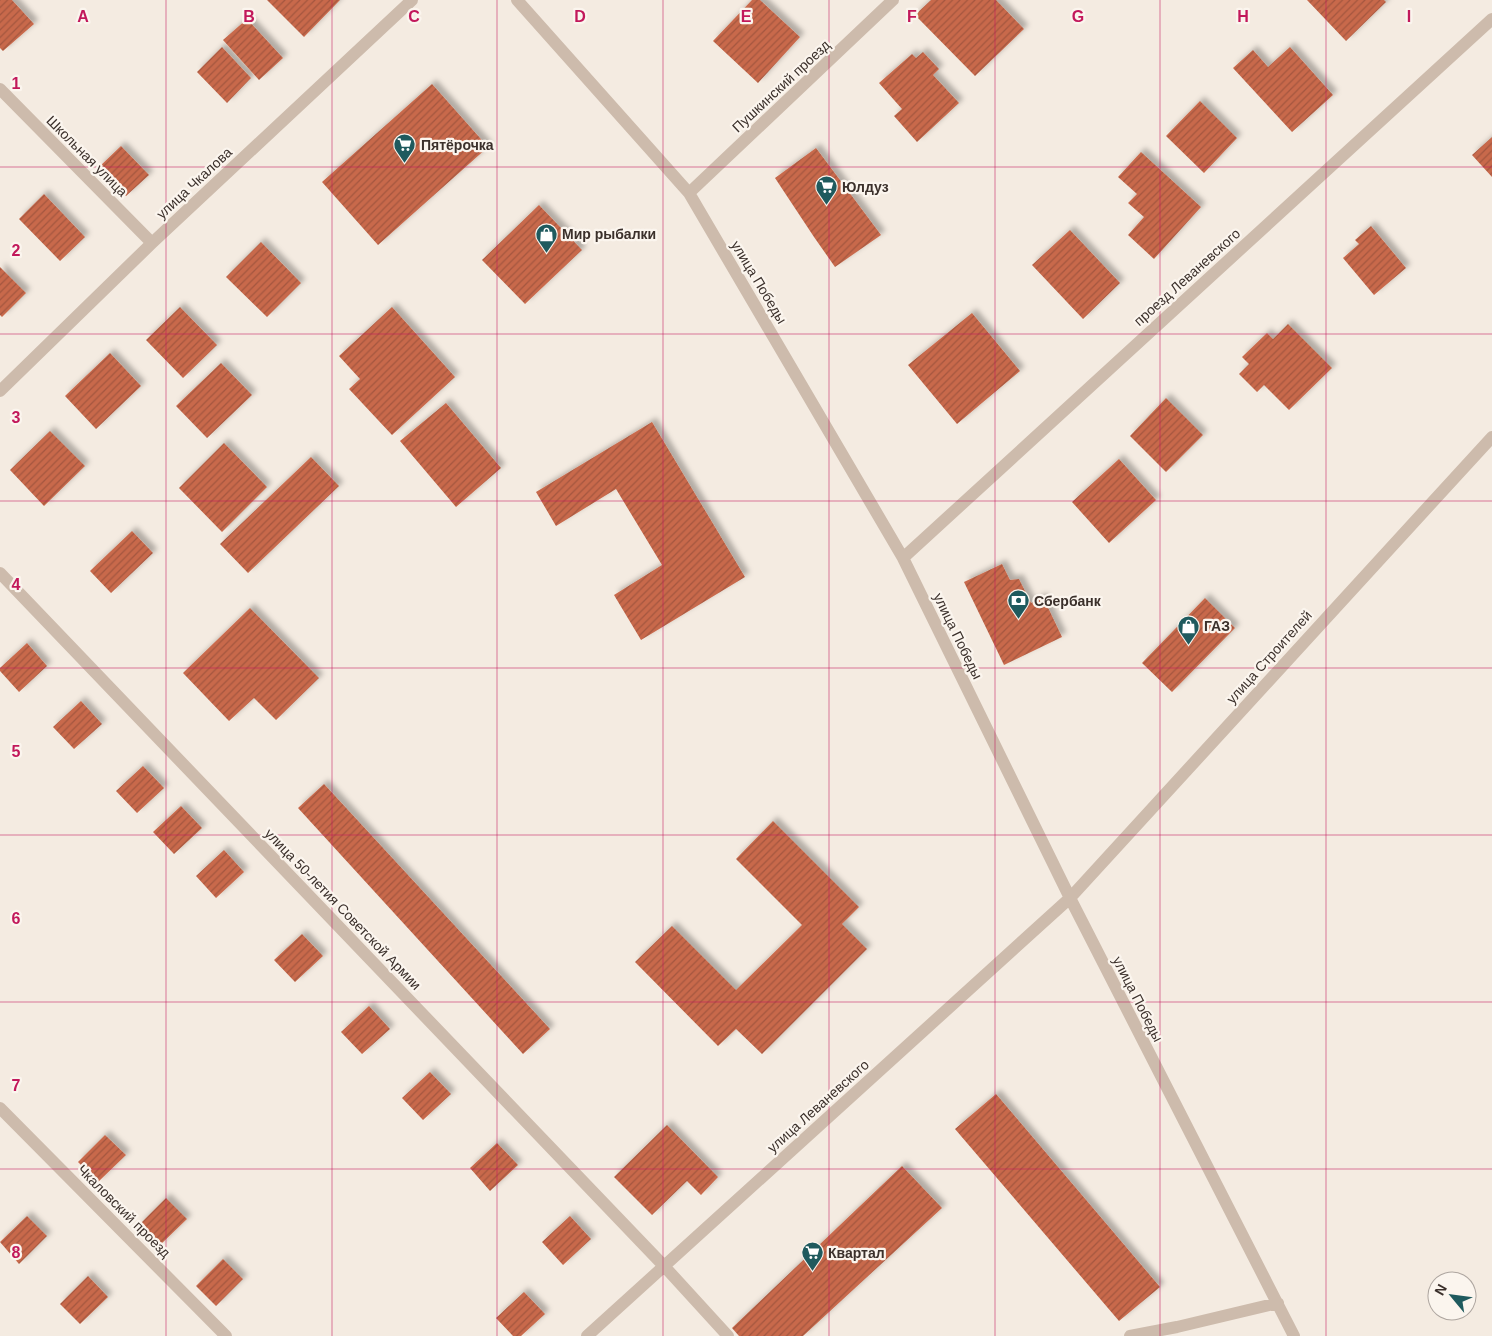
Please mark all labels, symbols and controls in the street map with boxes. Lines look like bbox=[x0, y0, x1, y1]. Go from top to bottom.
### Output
text: A bbox=[77, 8, 89, 25]
text: B bbox=[243, 8, 255, 25]
text: C bbox=[408, 8, 420, 25]
text: D bbox=[574, 8, 586, 25]
text: E bbox=[741, 8, 752, 25]
text: F bbox=[907, 8, 917, 25]
text: G bbox=[1072, 8, 1084, 25]
text: H bbox=[1237, 8, 1249, 25]
text: I bbox=[1407, 8, 1411, 25]
street label: Пушкинский проезд bbox=[729, 37, 833, 135]
text: 1 bbox=[12, 75, 21, 92]
street label: Школьная улица bbox=[43, 112, 131, 200]
supermarket icon: Пятёрочка bbox=[393, 133, 417, 164]
place label: Пятёрочка bbox=[421, 137, 494, 153]
street label: улица Чкалова bbox=[153, 144, 235, 222]
supermarket icon: Юлдуз bbox=[814, 175, 838, 206]
place label: Юлдуз bbox=[842, 179, 889, 195]
shop icon: Мир рыбалки bbox=[534, 222, 558, 253]
street label: проезд Леваневского bbox=[1131, 225, 1244, 329]
place label: Мир рыбалки bbox=[562, 226, 656, 242]
street label: улица Победы bbox=[728, 238, 790, 326]
text: 2 bbox=[12, 242, 21, 259]
text: 3 bbox=[12, 409, 21, 426]
text: 4 bbox=[12, 576, 21, 593]
bank icon: Сбербанк bbox=[1006, 589, 1030, 620]
street label: улица Победы bbox=[930, 590, 986, 682]
place label: Сбербанк bbox=[1034, 593, 1102, 609]
street label: улица Строителей bbox=[1223, 607, 1315, 707]
shop icon: ГАЗ bbox=[1176, 614, 1200, 645]
place label: ГАЗ bbox=[1204, 618, 1230, 634]
text: 5 bbox=[12, 743, 21, 760]
street label: улица 50-летия Советской Армии bbox=[262, 825, 424, 993]
text: 6 bbox=[12, 910, 21, 927]
street label: улица Победы bbox=[1110, 954, 1166, 1044]
street label: улица Леваневского bbox=[764, 1056, 872, 1156]
text: 7 bbox=[12, 1077, 21, 1094]
street label: Чкаловский проезд bbox=[74, 1161, 174, 1261]
supermarket icon: Квартал bbox=[800, 1241, 824, 1272]
text: 8 bbox=[12, 1244, 21, 1261]
place label: Квартал bbox=[828, 1245, 885, 1261]
north arrow bbox=[1427, 1271, 1477, 1321]
text: N bbox=[1431, 1281, 1450, 1298]

